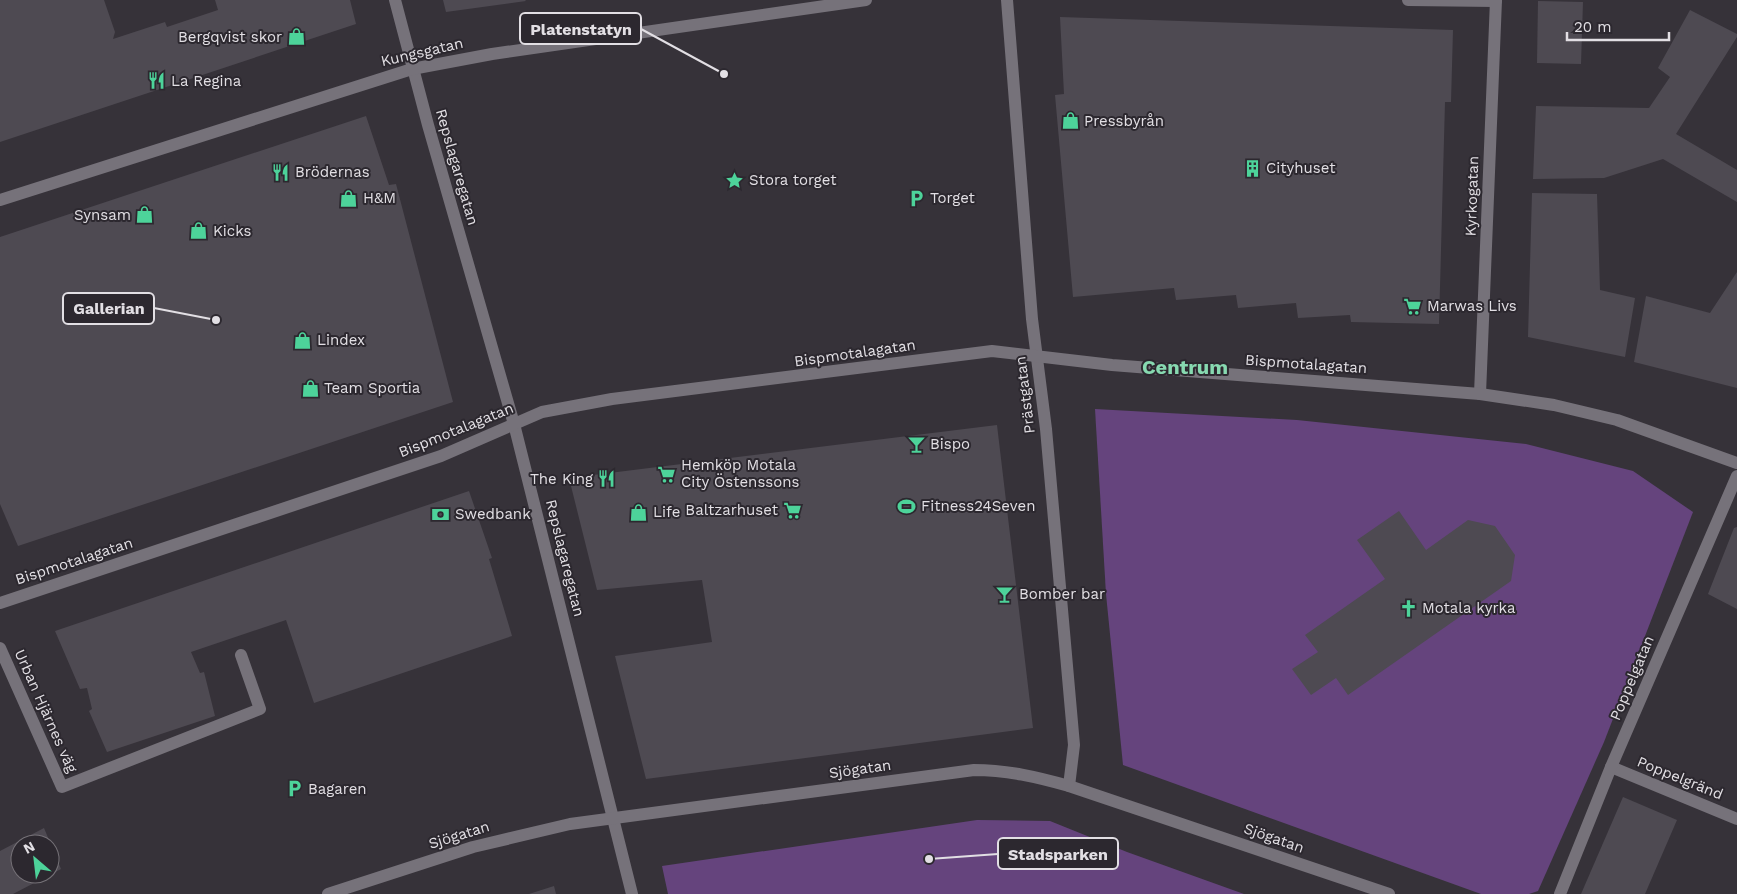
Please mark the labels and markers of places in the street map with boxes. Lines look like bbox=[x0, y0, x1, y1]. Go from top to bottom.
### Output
callout: Platenstatyn bbox=[520, 13, 641, 44]
shop icon: Bergqvist skor bbox=[286, 27, 306, 47]
place label: Bergqvist skor bbox=[178, 28, 282, 46]
restaurant icon: La Regina bbox=[147, 71, 167, 91]
place label: La Regina bbox=[171, 72, 242, 90]
shop icon: Pressbyrån bbox=[1060, 111, 1080, 131]
place label: Pressbyrån bbox=[1084, 112, 1164, 130]
building icon: Cityhuset bbox=[1242, 158, 1262, 178]
place label: Cityhuset bbox=[1266, 159, 1336, 177]
restaurant icon: Brödernas bbox=[271, 162, 291, 182]
place label: Brödernas bbox=[295, 163, 370, 181]
place icon: Stora torget bbox=[725, 170, 745, 190]
place label: Stora torget bbox=[749, 171, 837, 189]
shop icon: H&M bbox=[339, 188, 359, 208]
parking icon: Torget bbox=[906, 188, 926, 208]
place label: H&M bbox=[363, 189, 396, 207]
place label: Torget bbox=[930, 189, 976, 207]
shop icon: Synsam bbox=[135, 205, 155, 225]
place label: Synsam bbox=[74, 206, 131, 224]
shop icon: Kicks bbox=[189, 221, 209, 241]
place label: Kicks bbox=[213, 222, 252, 240]
callout: Gallerian bbox=[63, 293, 154, 324]
supermarket icon: Marwas Livs bbox=[1403, 296, 1423, 316]
place label: Marwas Livs bbox=[1427, 297, 1517, 315]
shop icon: Lindex bbox=[293, 330, 313, 350]
place label: Lindex bbox=[317, 331, 365, 349]
shop icon: Team Sportia bbox=[300, 378, 320, 398]
place label: Team Sportia bbox=[324, 379, 421, 397]
bar icon: Bispo bbox=[906, 434, 926, 454]
place label: Bispo bbox=[930, 435, 970, 453]
place label: Hemköp Motala City Östenssons bbox=[681, 456, 799, 491]
supermarket icon: Hemköp Motala City Östenssons bbox=[657, 464, 677, 484]
restaurant icon: The King bbox=[597, 469, 617, 489]
place label: The King bbox=[530, 470, 593, 488]
sports icon: Fitness24Seven bbox=[897, 496, 917, 516]
place label: Fitness24Seven bbox=[921, 497, 1035, 515]
supermarket icon: Baltzarhuset bbox=[782, 500, 802, 520]
place label: Baltzarhuset bbox=[685, 501, 779, 519]
shop icon: Life bbox=[629, 502, 649, 522]
place label: Life bbox=[653, 503, 680, 521]
bank icon: Swedbank bbox=[431, 504, 451, 524]
place label: Swedbank bbox=[455, 505, 531, 523]
bar icon: Bomber bar bbox=[995, 584, 1015, 604]
place label: Bomber bar bbox=[1019, 585, 1105, 603]
church icon: Motala kyrka bbox=[1398, 598, 1418, 618]
place label: Motala kyrka bbox=[1422, 599, 1516, 617]
parking icon: Bagaren bbox=[284, 779, 304, 799]
place label: Bagaren bbox=[308, 780, 367, 798]
callout: Stadsparken bbox=[998, 838, 1118, 869]

